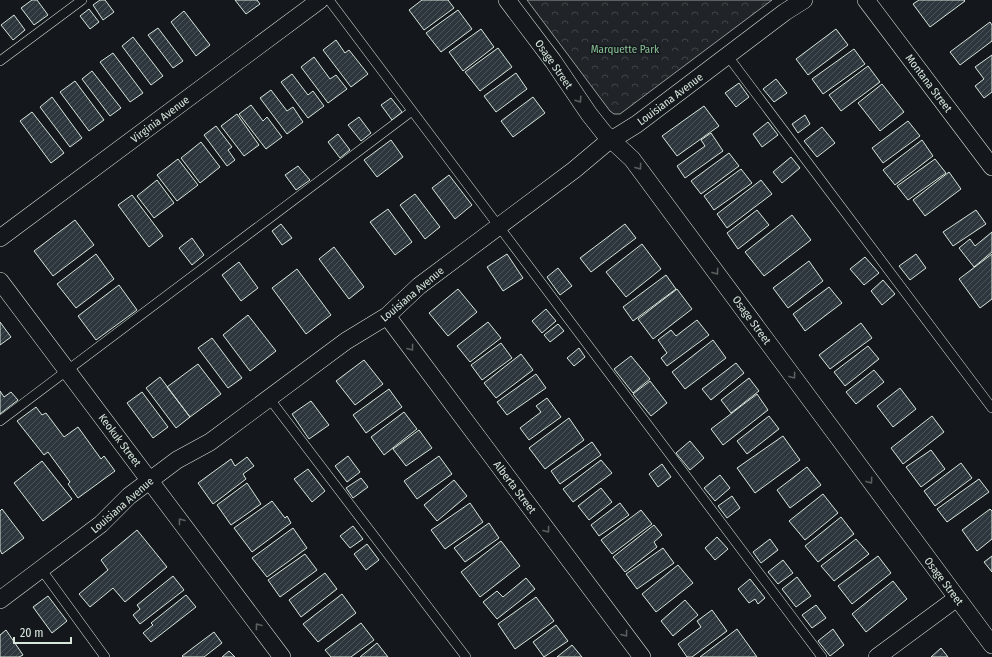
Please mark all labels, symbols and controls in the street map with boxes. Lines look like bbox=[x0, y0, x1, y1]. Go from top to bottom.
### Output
street label: Osage Street bbox=[532, 37, 575, 92]
park label: Marquette Park bbox=[591, 43, 660, 56]
street label: Montana Street bbox=[903, 52, 955, 115]
street label: Louisiana Avenue bbox=[635, 71, 706, 128]
street label: Virginia Avenue bbox=[129, 93, 192, 146]
one-way arrow bbox=[574, 96, 582, 103]
one-way arrow bbox=[634, 163, 641, 170]
street label: Louisiana Avenue bbox=[378, 264, 447, 325]
one-way arrow bbox=[711, 268, 719, 275]
street label: Osage Street bbox=[730, 293, 774, 347]
one-way arrow bbox=[406, 343, 413, 350]
one-way arrow bbox=[788, 372, 795, 379]
street label: Keokuk Street bbox=[96, 411, 144, 469]
street label: Alberta Street bbox=[491, 458, 539, 516]
street label: Louisiana Avenue bbox=[88, 475, 156, 536]
one-way arrow bbox=[866, 477, 873, 484]
one-way arrow bbox=[179, 519, 186, 526]
one-way arrow bbox=[542, 526, 549, 533]
street label: Osage Street bbox=[921, 555, 966, 608]
scale bar bbox=[14, 619, 71, 645]
one-way arrow bbox=[256, 623, 263, 630]
text: 20 m bbox=[20, 626, 44, 640]
one-way arrow bbox=[620, 630, 627, 637]

